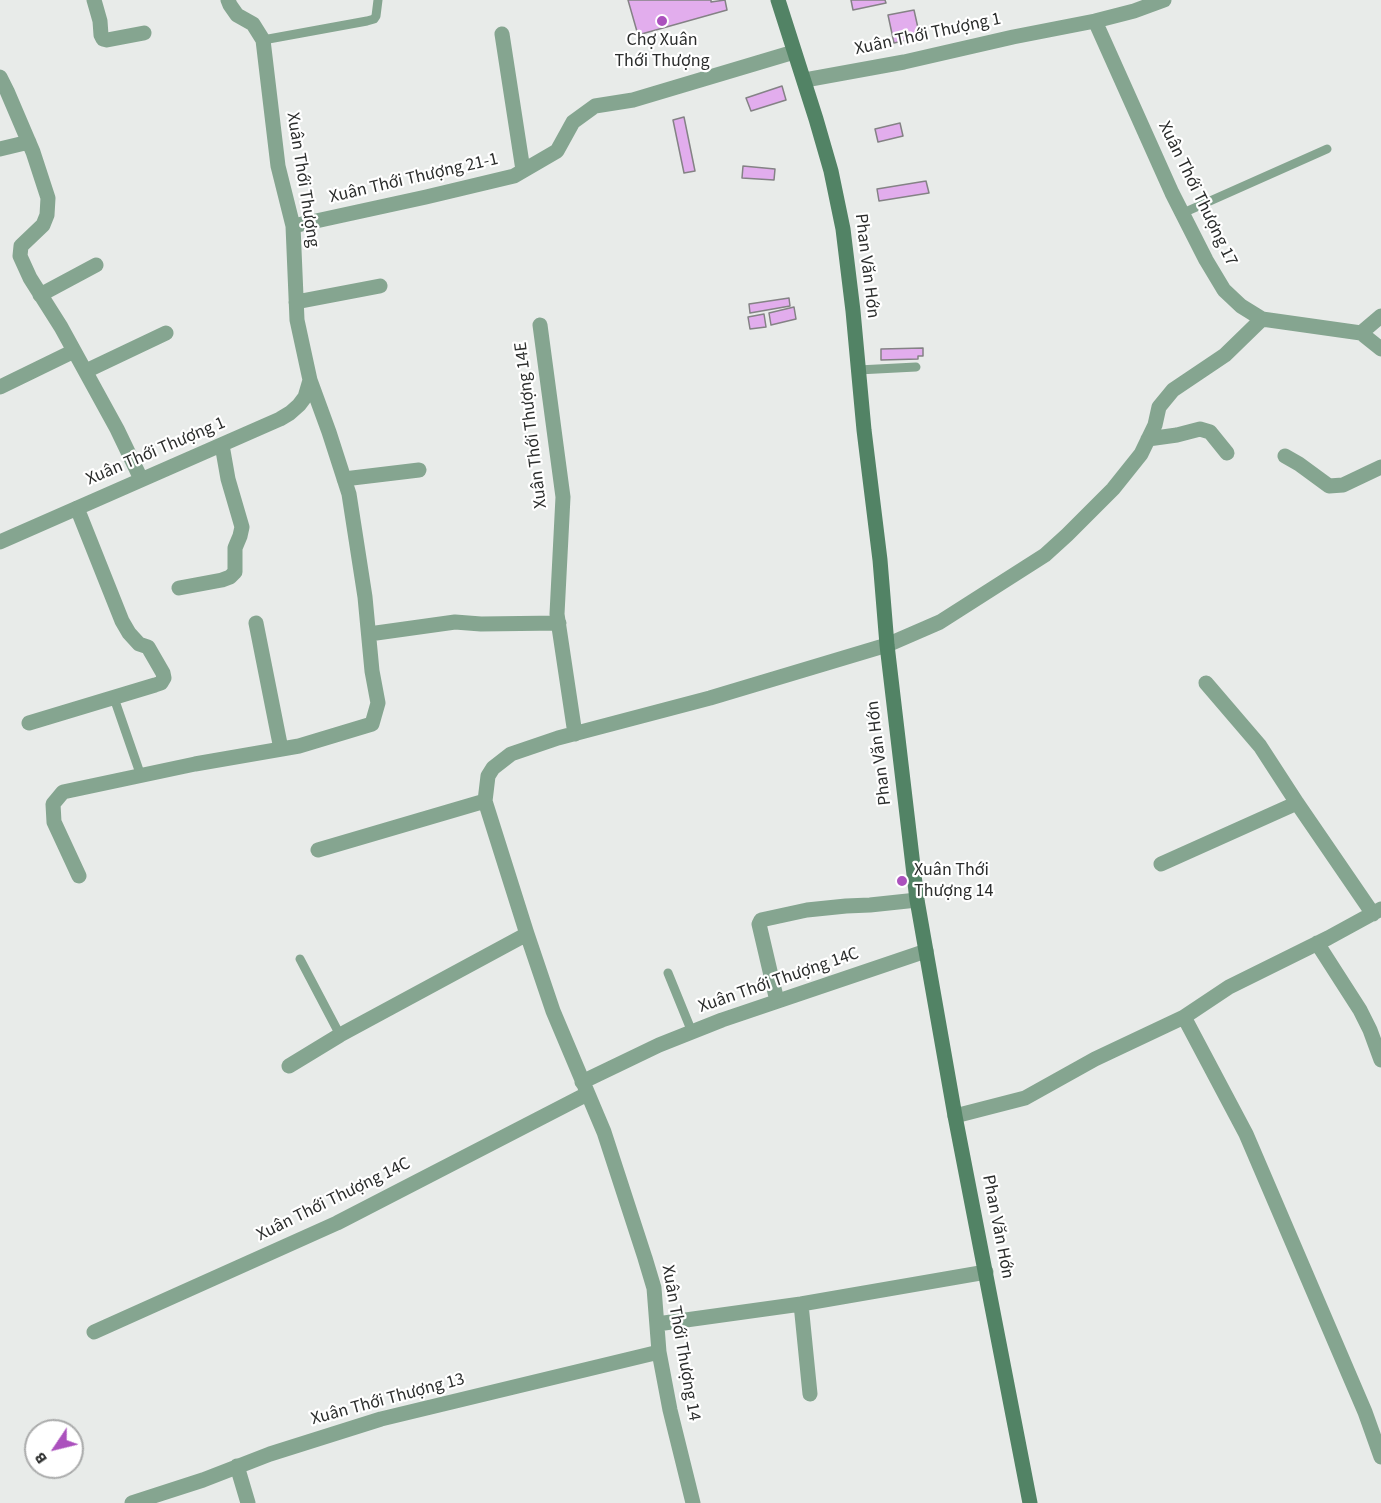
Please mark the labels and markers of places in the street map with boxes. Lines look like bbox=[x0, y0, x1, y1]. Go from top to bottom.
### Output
marker: Chợ Xuân Thới Thượng bbox=[655, 14, 669, 28]
place label: Chợ Xuân Thới Thượng bbox=[614, 30, 710, 72]
place label: Xuân Thới Thượng 14 bbox=[914, 860, 993, 902]
marker: Xuân Thới Thượng 14 bbox=[895, 874, 909, 888]

